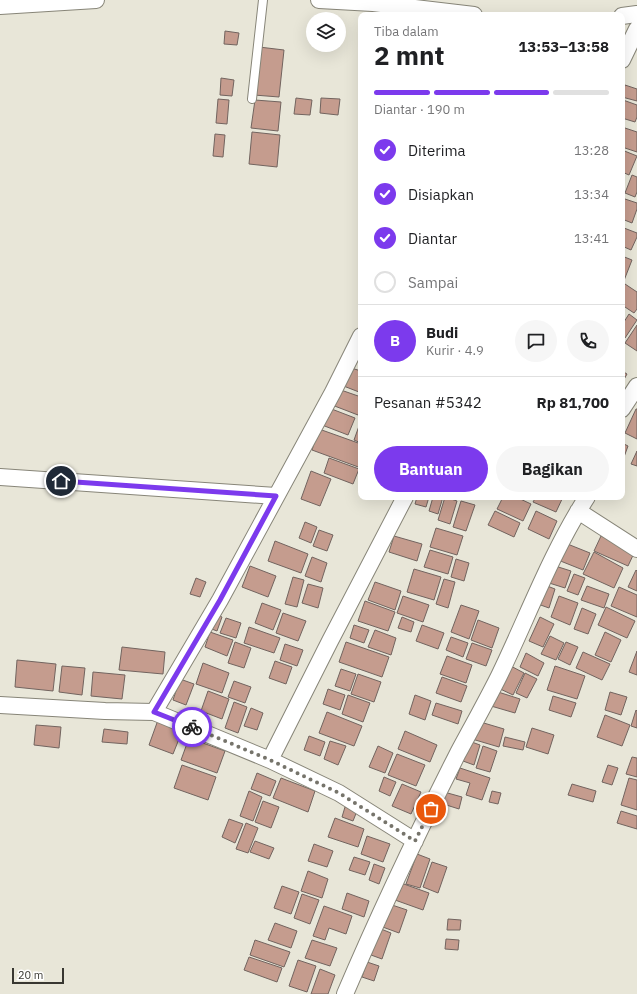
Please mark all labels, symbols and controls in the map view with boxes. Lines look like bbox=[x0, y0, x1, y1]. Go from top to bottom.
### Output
map controls bbox=[306, 12, 346, 52]
button: layers bbox=[306, 12, 346, 52]
text: Tiba dalam bbox=[374, 23, 439, 40]
text: 13:53–13:58 bbox=[518, 37, 609, 56]
text: 2 mnt bbox=[374, 38, 444, 72]
text: Diantar · 190 m bbox=[374, 101, 465, 118]
icon: check bbox=[374, 139, 396, 161]
text: Diterima bbox=[408, 141, 466, 160]
text: 13:28 bbox=[574, 142, 609, 159]
icon: check bbox=[374, 183, 396, 205]
text: Disiapkan bbox=[408, 185, 474, 204]
text: 13:34 bbox=[574, 186, 609, 203]
icon: check bbox=[374, 227, 396, 249]
text: Diantar bbox=[408, 229, 457, 248]
text: 13:41 bbox=[574, 230, 609, 247]
text: Sampai bbox=[408, 273, 458, 292]
button: chat bbox=[515, 320, 557, 362]
button: phone bbox=[567, 320, 609, 362]
text: Budi bbox=[426, 323, 458, 342]
text: B bbox=[390, 331, 400, 350]
text: Kurir · 4.9 bbox=[426, 342, 484, 359]
text: Pesanan #5342 bbox=[374, 393, 482, 412]
text: Rp 81,700 bbox=[537, 393, 609, 412]
button: Bantuan bbox=[374, 446, 488, 492]
button: Bagikan bbox=[496, 446, 609, 492]
pin bbox=[44, 464, 78, 498]
icon: home bbox=[50, 470, 72, 492]
courier bbox=[172, 707, 212, 747]
icon: bike bbox=[181, 716, 203, 738]
pin bbox=[414, 792, 448, 826]
icon: bag bbox=[420, 798, 442, 820]
scale bar bbox=[12, 966, 64, 985]
text: 20 m bbox=[18, 968, 43, 982]

